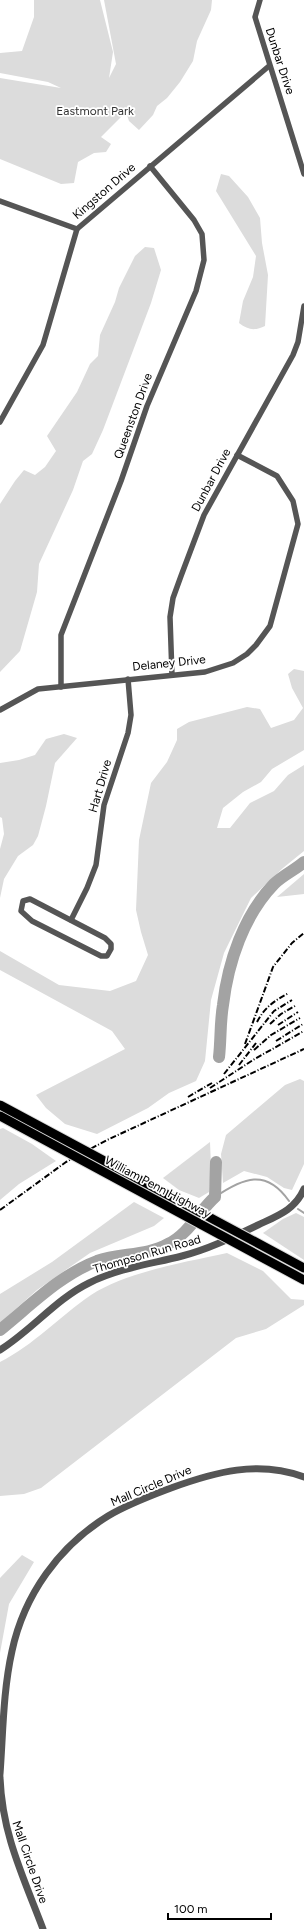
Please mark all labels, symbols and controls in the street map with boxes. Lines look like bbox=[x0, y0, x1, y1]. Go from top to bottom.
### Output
street label: Dunbar Drive bbox=[263, 26, 298, 97]
park label: Eastmont Park bbox=[56, 104, 134, 118]
street label: Kingston Drive bbox=[70, 160, 138, 222]
street label: Queenston Drive bbox=[111, 371, 155, 461]
street label: Dunbar Drive bbox=[188, 446, 234, 514]
street label: Delaney Drive bbox=[132, 652, 207, 674]
street label: Hart Drive bbox=[86, 757, 114, 814]
street label: William Penn Highway bbox=[102, 1153, 214, 1221]
street label: Thompson Run Road bbox=[92, 1232, 202, 1276]
street label: Mall Circle Drive bbox=[108, 1463, 194, 1509]
street label: Mall Circle Drive bbox=[9, 1819, 51, 1906]
scale bar bbox=[168, 1895, 271, 1921]
text: 100 m bbox=[174, 1902, 208, 1916]

